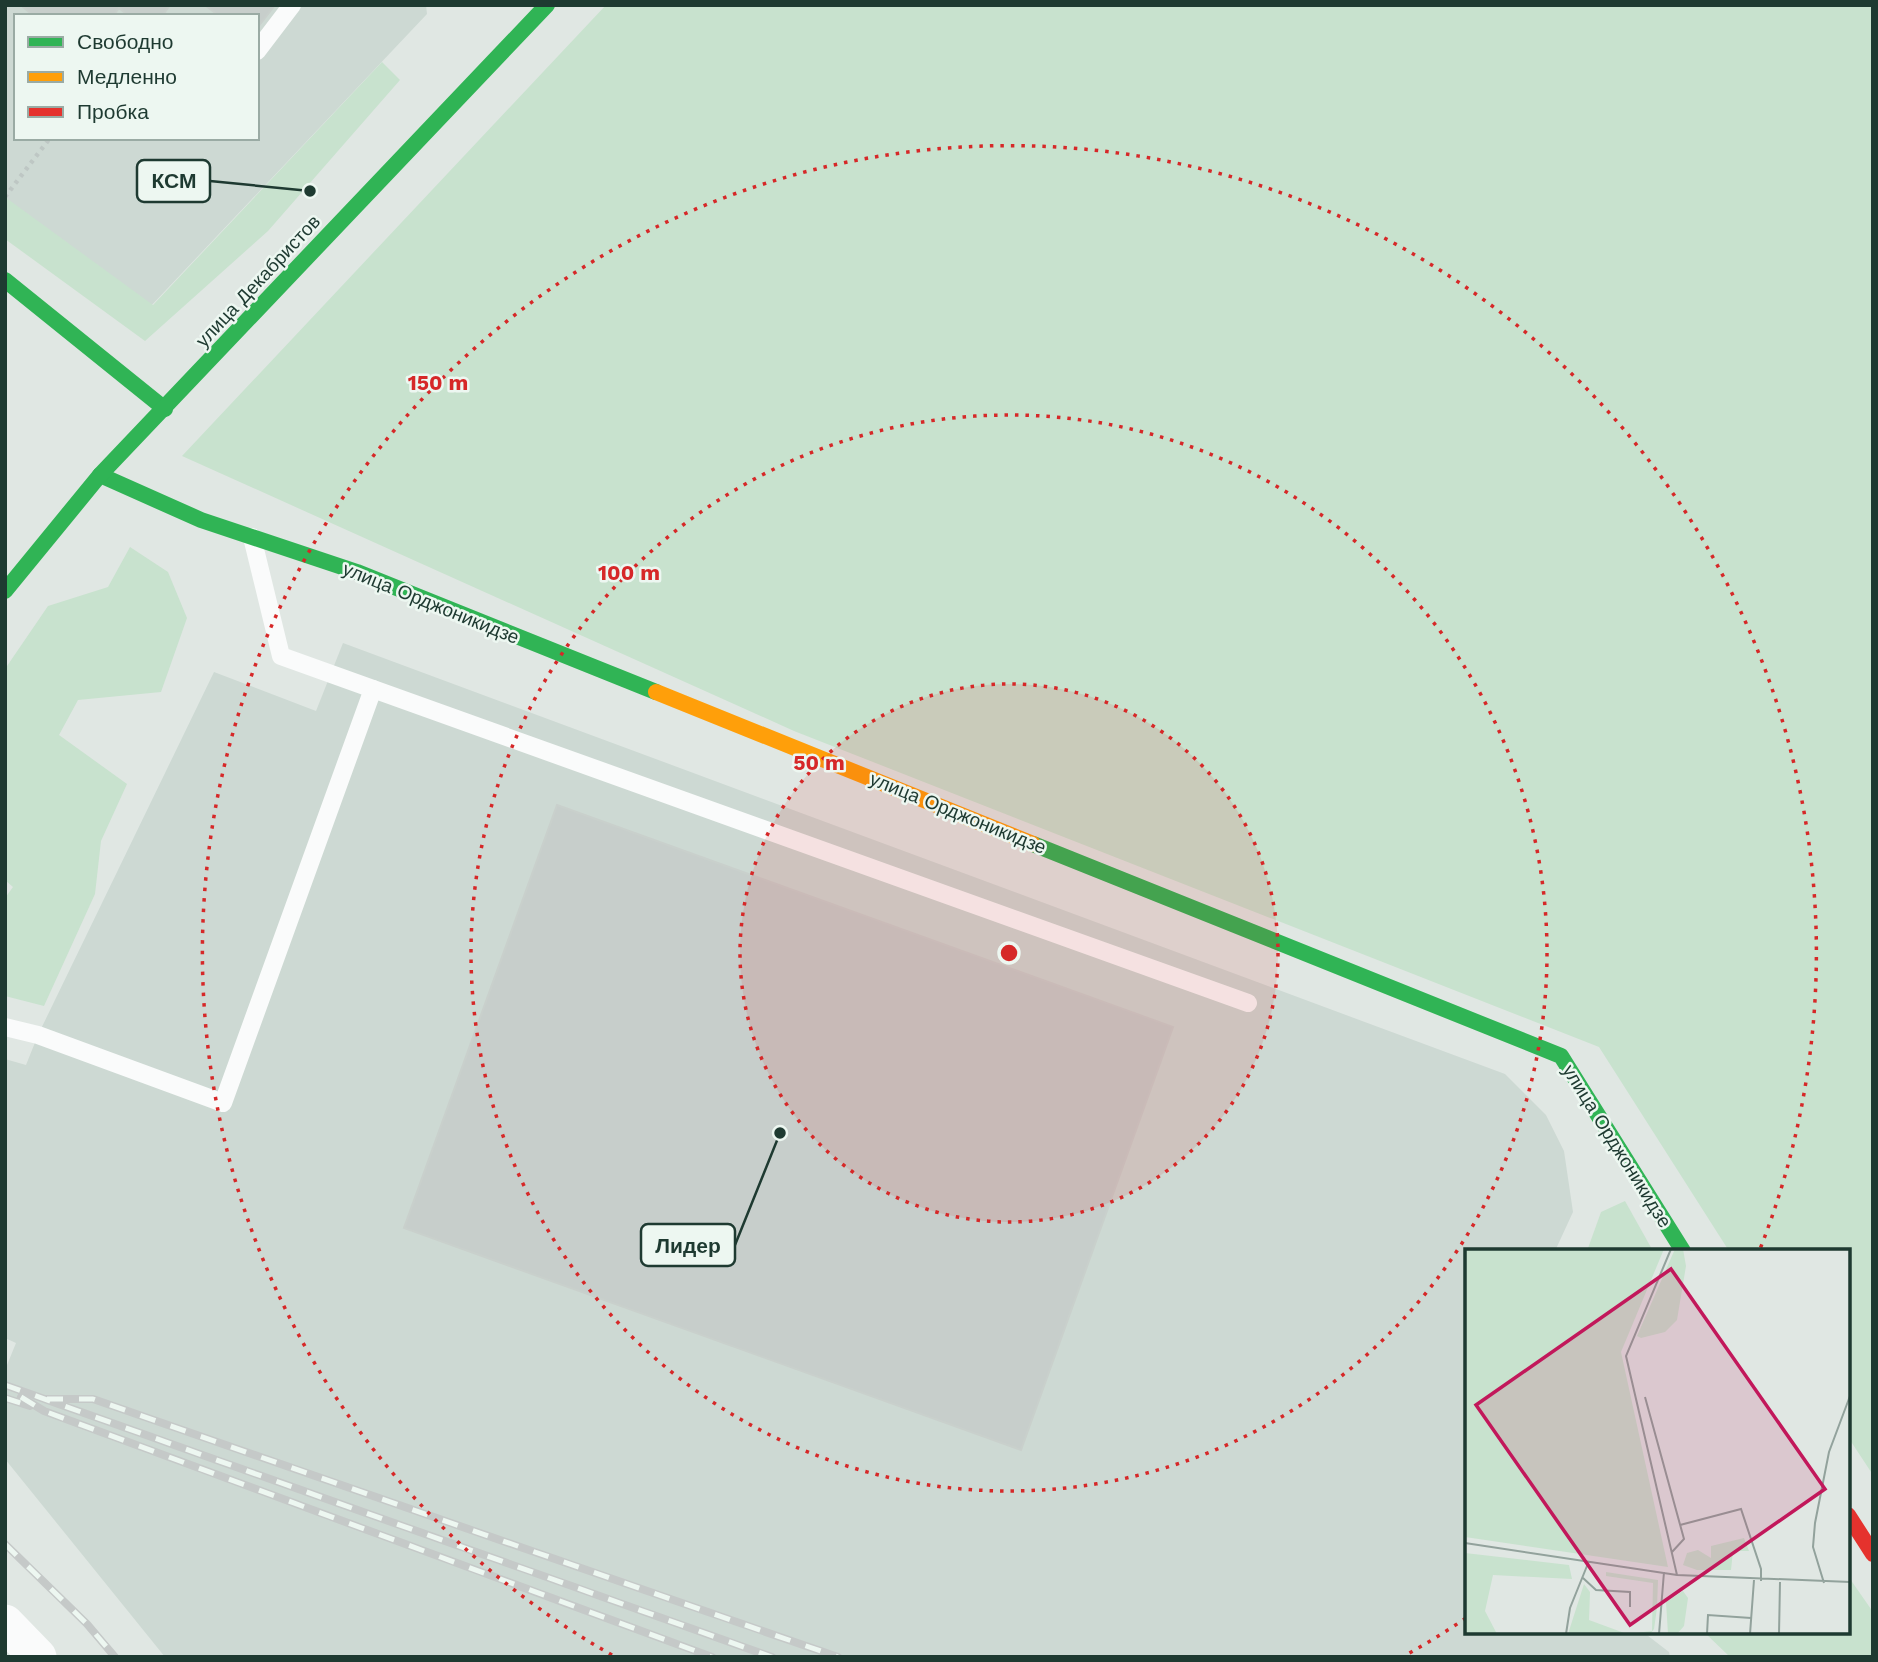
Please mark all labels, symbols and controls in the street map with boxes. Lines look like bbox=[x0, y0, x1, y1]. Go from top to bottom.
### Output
legend bbox=[14, 14, 259, 140]
text: Свободно bbox=[77, 29, 174, 54]
text: Медленно bbox=[77, 64, 177, 89]
text: Пробка bbox=[77, 99, 149, 124]
callout: КСМ bbox=[137, 160, 210, 202]
text: КСМ bbox=[152, 168, 196, 193]
street label: улица Декабристов bbox=[191, 210, 325, 352]
text: 150 m bbox=[408, 370, 468, 395]
street label: улица Орджоникидзе bbox=[339, 557, 523, 649]
text: 100 m bbox=[598, 560, 660, 585]
text: 50 m bbox=[793, 750, 845, 775]
street label: улица Орджоникидзе bbox=[866, 767, 1050, 859]
centre of rings bbox=[997, 941, 1021, 965]
street label: улица Орджоникидзе bbox=[1557, 1060, 1677, 1232]
callout: Лидер bbox=[641, 1224, 735, 1266]
text: Лидер bbox=[655, 1233, 721, 1258]
inset map bbox=[1465, 1249, 1850, 1634]

